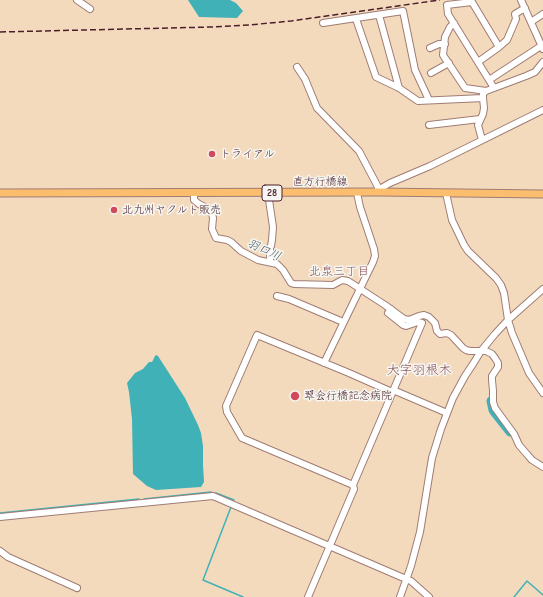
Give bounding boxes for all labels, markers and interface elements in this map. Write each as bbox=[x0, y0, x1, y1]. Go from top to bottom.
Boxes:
place label: トライアル bbox=[220, 147, 275, 161]
marker: トライアル bbox=[207, 149, 217, 159]
street label: 直方行橋線 bbox=[293, 175, 347, 189]
road number: 28 bbox=[262, 185, 282, 201]
place label: 北九州ヤクルト販売 bbox=[122, 203, 221, 217]
marker: 北九州ヤクルト販売 bbox=[109, 205, 119, 215]
water label: 羽口川 bbox=[245, 236, 283, 264]
district label: 北泉三丁目 bbox=[309, 265, 369, 279]
district label: 大字羽根木 bbox=[387, 362, 451, 378]
place label: 翠会行橋記念病院 bbox=[304, 389, 392, 403]
marker: 翠会行橋記念病院 bbox=[289, 390, 301, 402]

